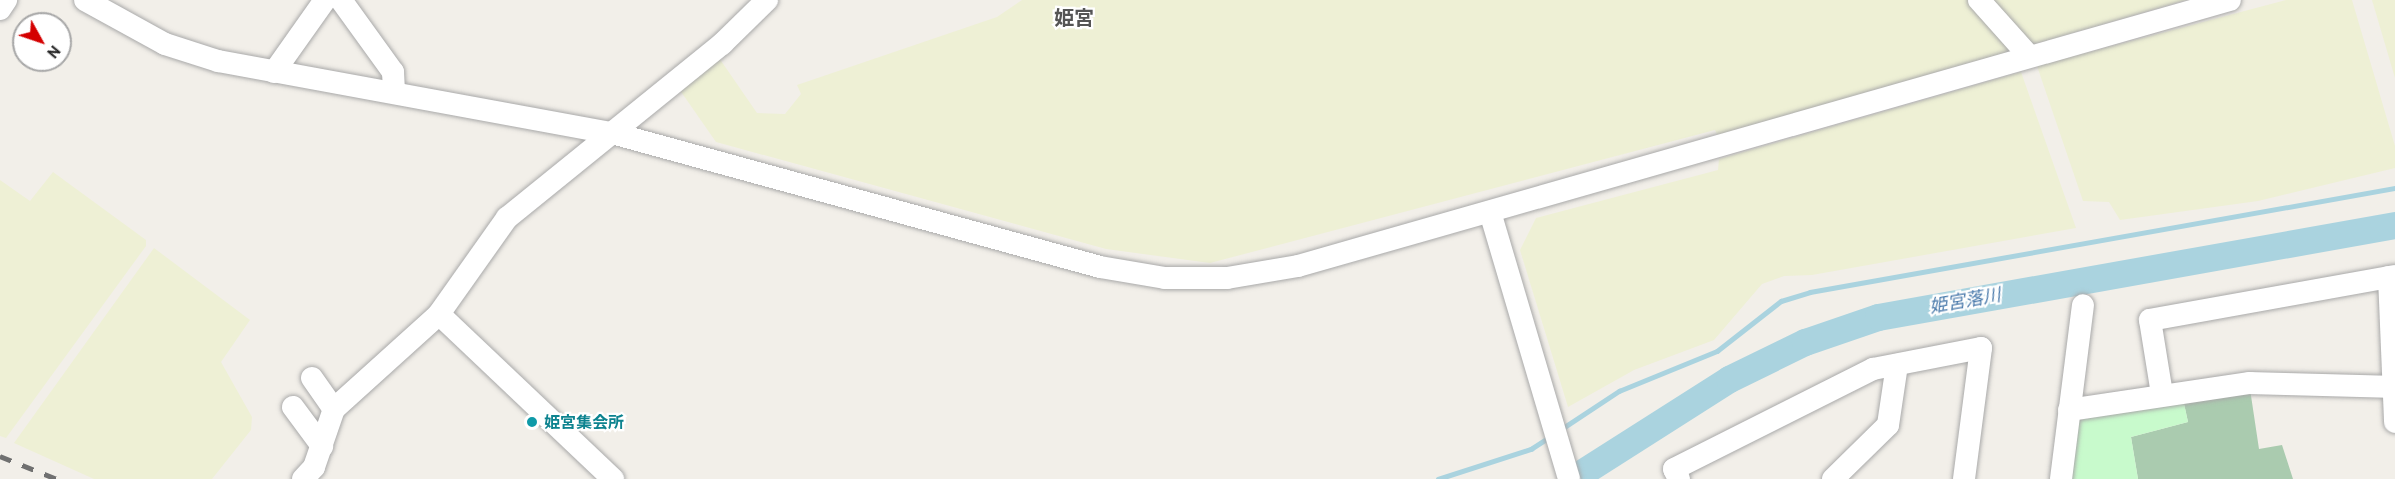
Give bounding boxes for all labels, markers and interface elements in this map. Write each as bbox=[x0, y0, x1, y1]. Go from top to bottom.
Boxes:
district label: 姫宮 bbox=[1054, 6, 1094, 30]
north arrow bbox=[12, 12, 72, 72]
text: N bbox=[43, 42, 65, 63]
water label: 姫宮落川 bbox=[1928, 284, 2002, 318]
place label: 姫宮集会所 bbox=[544, 412, 624, 432]
marker: 姫宮集会所 bbox=[525, 415, 539, 429]

